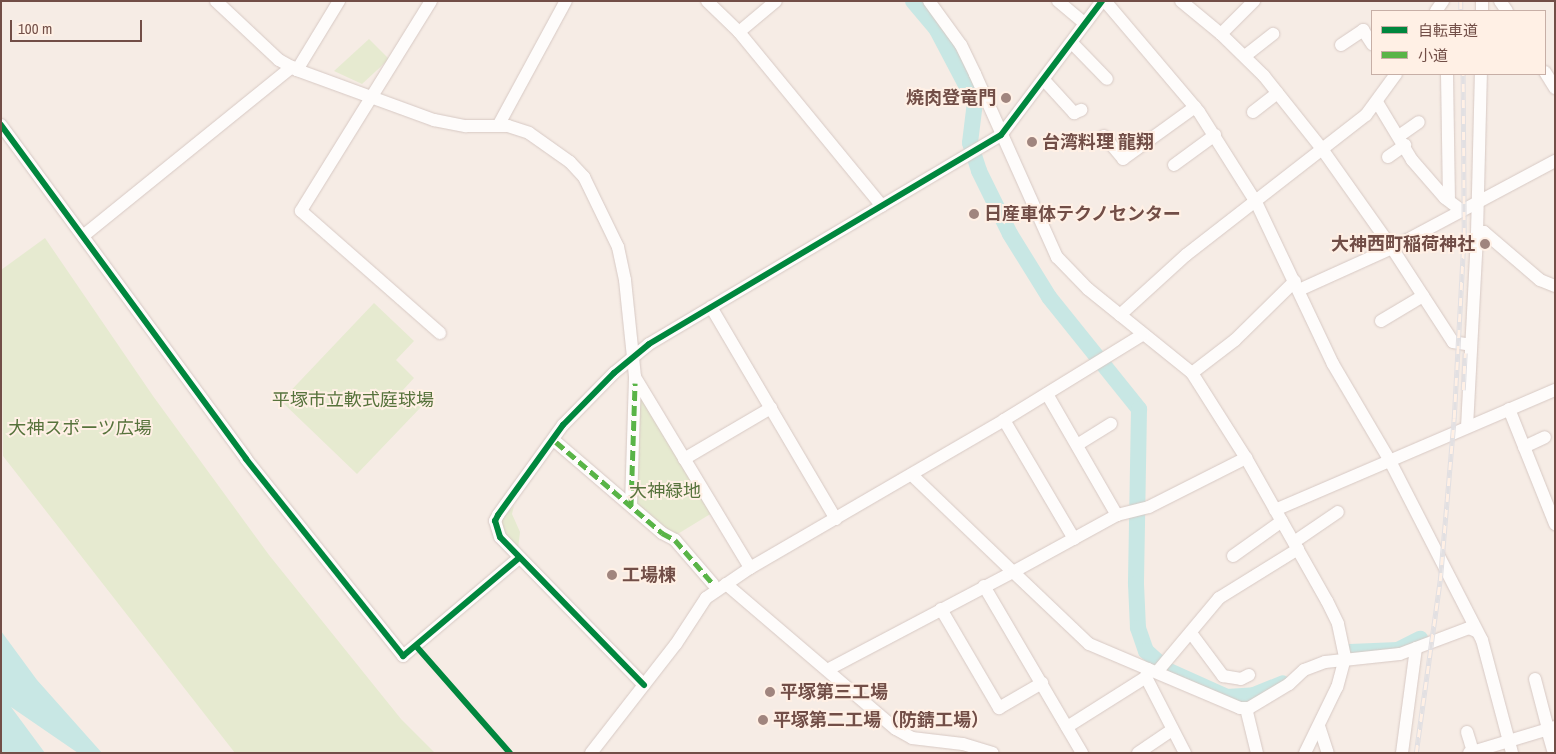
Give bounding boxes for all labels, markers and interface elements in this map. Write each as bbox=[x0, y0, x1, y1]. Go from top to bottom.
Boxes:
scale bar bbox=[12, 10, 145, 42]
legend bbox=[1371, 10, 1546, 75]
text: 100 m bbox=[18, 18, 52, 39]
text: 自転車道 bbox=[1418, 20, 1478, 41]
text: 小道 bbox=[1418, 45, 1448, 66]
place label: 焼肉登竜門 bbox=[906, 87, 996, 109]
marker: 焼肉登竜門 bbox=[1000, 92, 1012, 104]
place label: 台湾料理 龍翔 bbox=[1042, 131, 1154, 153]
marker: 台湾料理 龍翔 bbox=[1026, 136, 1038, 148]
place label: 日産車体テクノセンター bbox=[984, 203, 1182, 225]
marker: 日産車体テクノセンター bbox=[968, 208, 980, 220]
place label: 大神西町稲荷神社 bbox=[1331, 233, 1475, 255]
marker: 大神西町稲荷神社 bbox=[1479, 238, 1491, 250]
park label: 平塚市立軟式庭球場 bbox=[272, 389, 434, 411]
park label: 大神スポーツ広場 bbox=[8, 417, 152, 439]
park label: 大神緑地 bbox=[629, 480, 701, 502]
place label: 工場棟 bbox=[622, 564, 676, 586]
marker: 工場棟 bbox=[606, 569, 618, 581]
place label: 平塚第三工場 bbox=[780, 681, 888, 703]
marker: 平塚第三工場 bbox=[764, 686, 776, 698]
place label: 平塚第二工場（防錆工場） bbox=[773, 709, 989, 731]
marker: 平塚第二工場（防錆工場） bbox=[757, 714, 769, 726]

